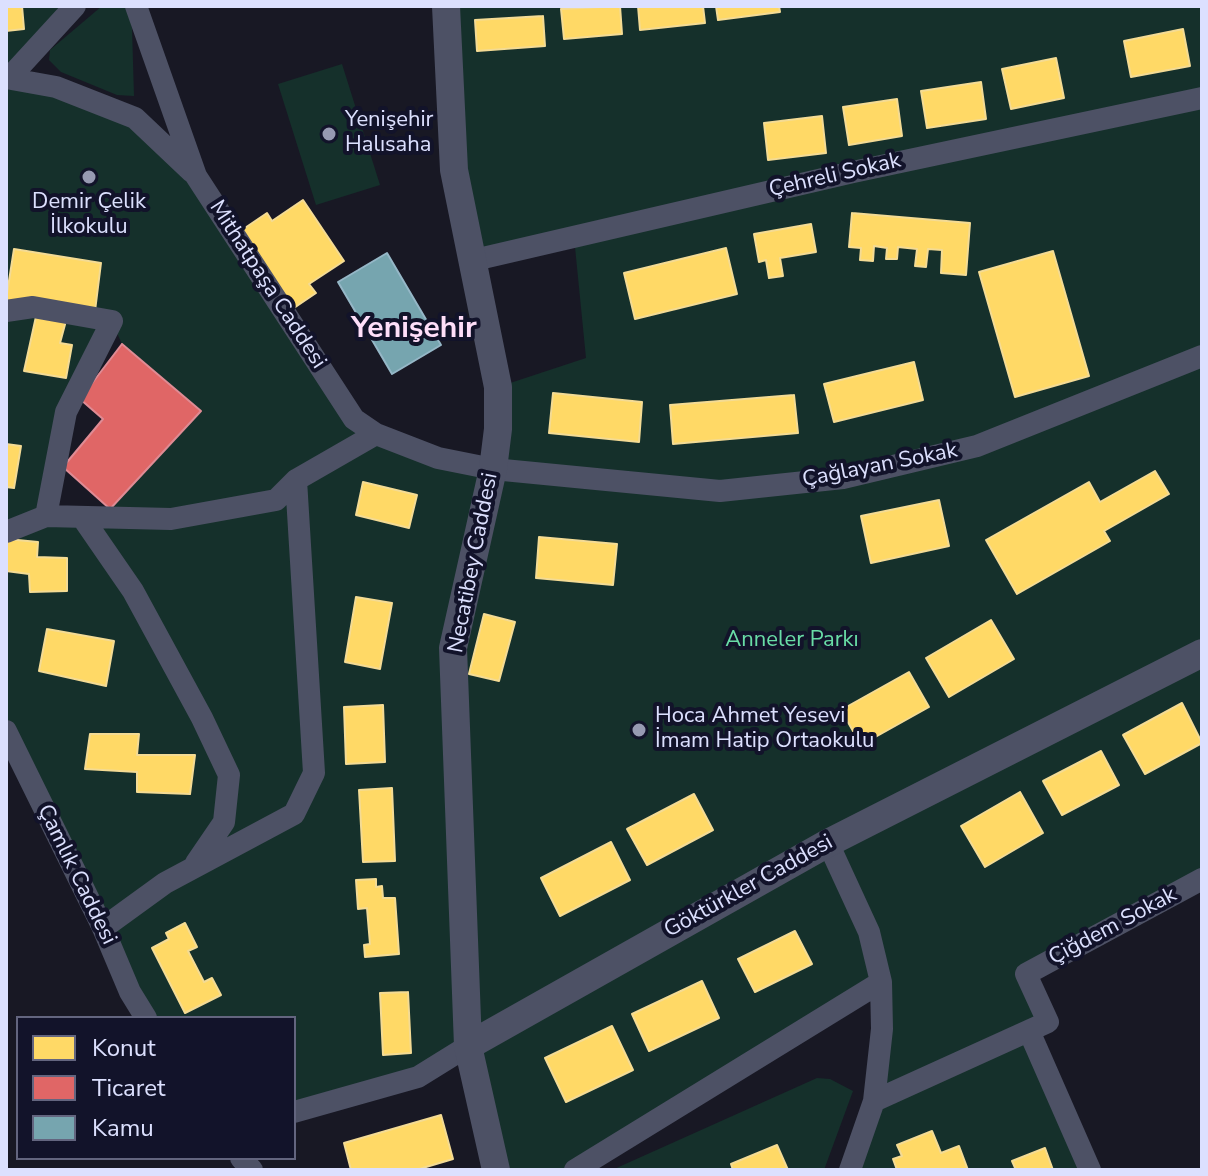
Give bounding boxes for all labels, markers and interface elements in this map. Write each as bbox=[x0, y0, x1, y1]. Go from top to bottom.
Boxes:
place label: Yenişehir Halısaha bbox=[345, 108, 433, 160]
marker: Yenişehir Halısaha bbox=[320, 125, 338, 143]
street label: Çehreli Sokak bbox=[767, 148, 903, 204]
marker: Demir Çelik İlkokulu bbox=[80, 168, 98, 186]
place label: Demir Çelik İlkokulu bbox=[32, 190, 146, 242]
street label: Mithatpaşa Caddesi bbox=[203, 196, 331, 374]
district label: Yenişehir bbox=[351, 312, 477, 348]
street label: Çağlayan Sokak bbox=[800, 438, 960, 494]
street label: Necatibey Caddesi bbox=[444, 471, 504, 655]
park label: Anneler Parkı bbox=[725, 628, 859, 654]
place label: Hoca Ahmet Yesevi İmam Hatip Ortaokulu bbox=[655, 704, 874, 756]
marker: Hoca Ahmet Yesevi İmam Hatip Ortaokulu bbox=[630, 721, 648, 739]
street label: Çamlık Caddesi bbox=[31, 801, 121, 949]
street label: Göktürkler Caddesi bbox=[660, 830, 838, 944]
street label: Çiğdem Sokak bbox=[1044, 882, 1182, 972]
legend bbox=[16, 1016, 296, 1160]
text: Konut bbox=[92, 1032, 156, 1064]
text: Ticaret bbox=[92, 1072, 165, 1104]
text: Kamu bbox=[92, 1112, 154, 1144]

